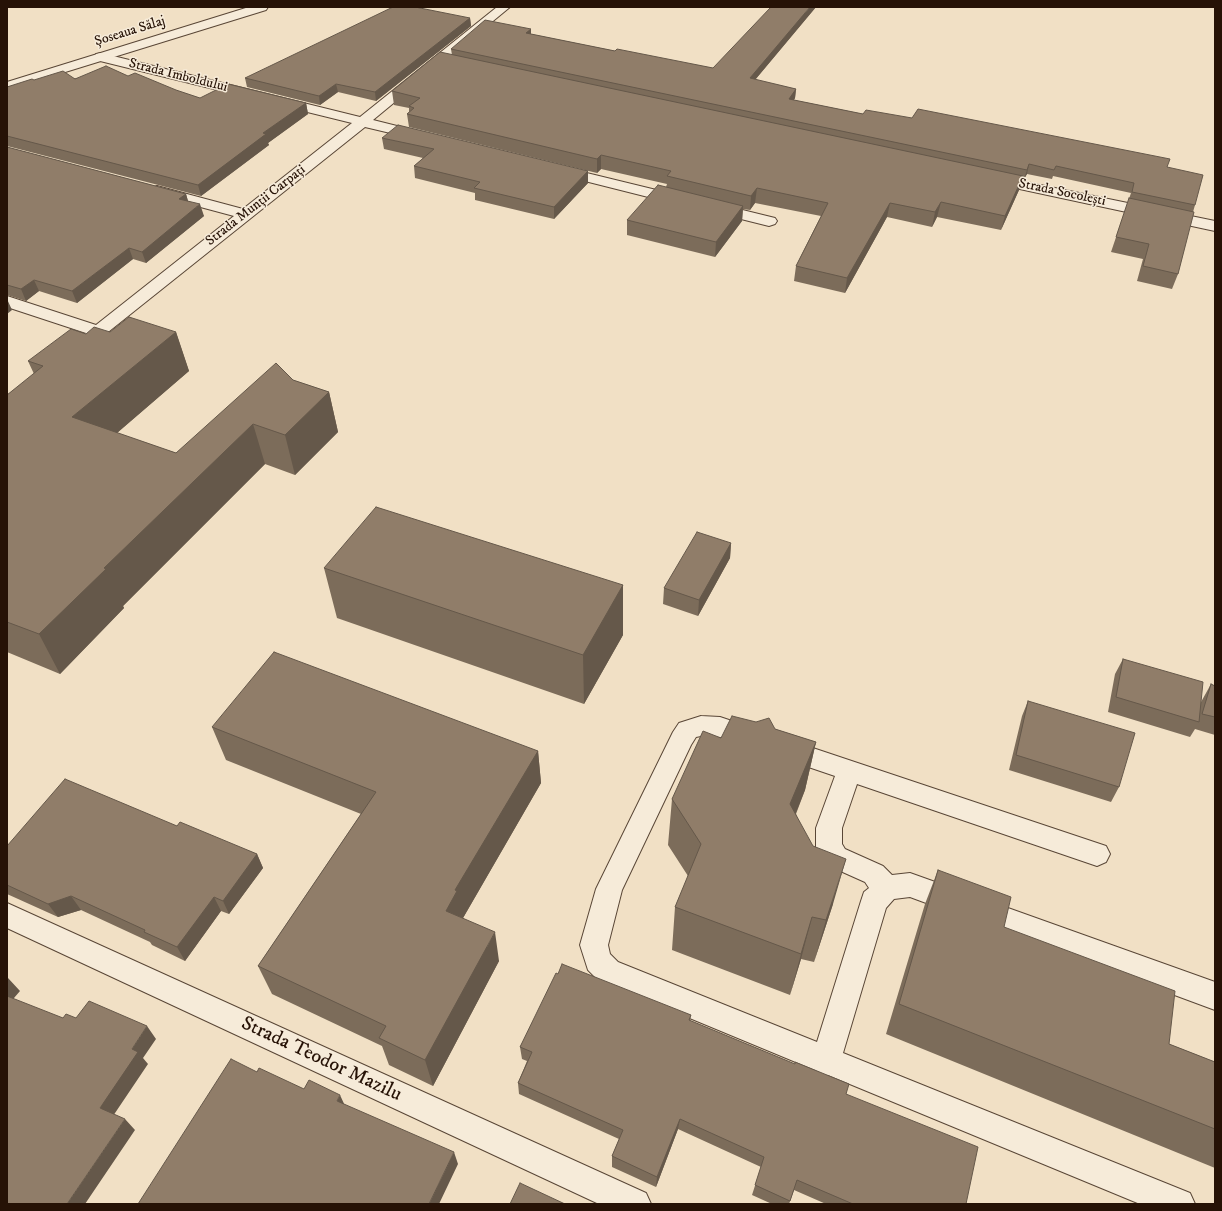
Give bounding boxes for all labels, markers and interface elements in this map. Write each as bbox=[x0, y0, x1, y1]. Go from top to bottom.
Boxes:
street label: Șoseaua Sălaj bbox=[93, 13, 167, 51]
street label: Strada Imboldului bbox=[127, 56, 229, 96]
street label: Strada Munții Carpați bbox=[203, 162, 309, 250]
street label: Strada Socolești bbox=[1017, 176, 1107, 210]
street label: Strada Teodor Mazilu bbox=[237, 1012, 405, 1108]

